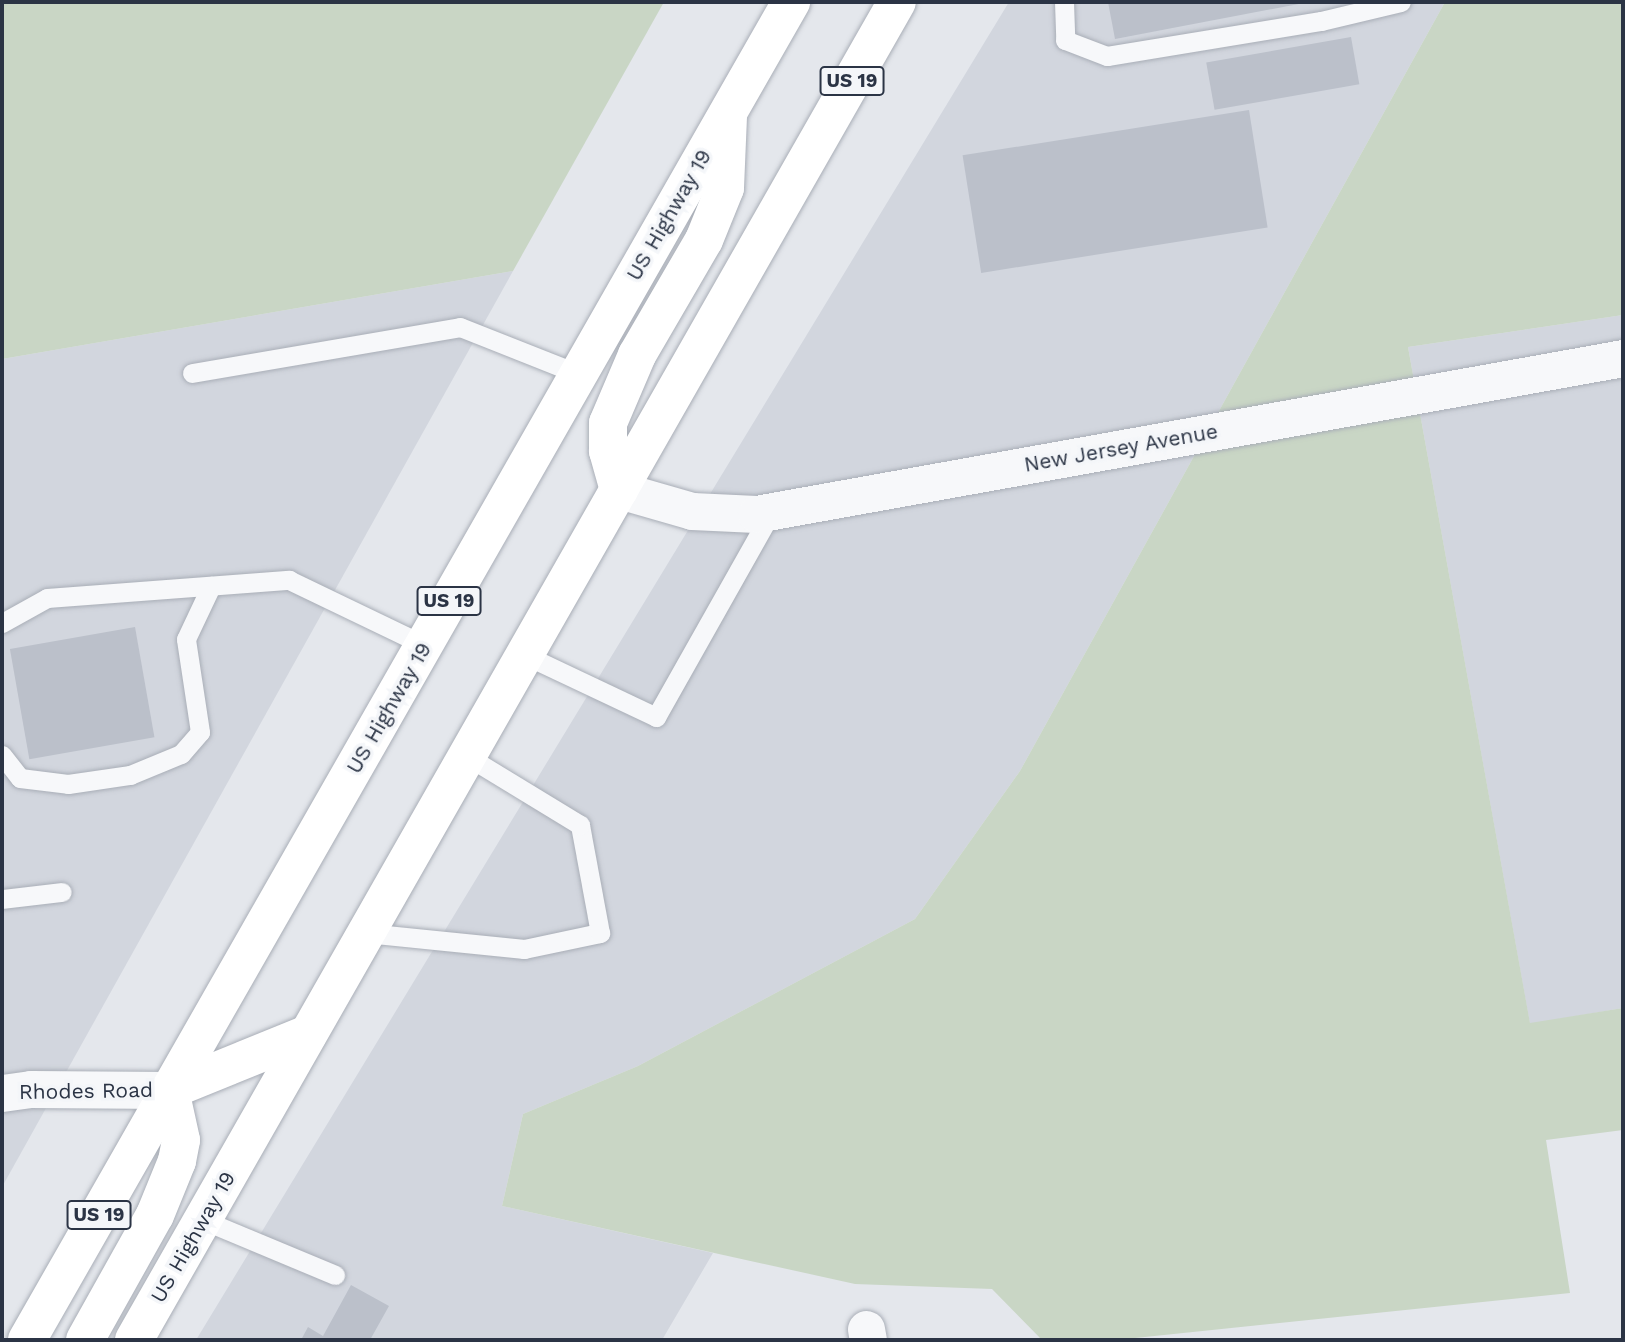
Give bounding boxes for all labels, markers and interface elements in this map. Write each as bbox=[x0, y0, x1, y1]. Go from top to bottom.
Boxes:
road number: US 19 bbox=[819, 66, 885, 96]
street label: US Highway 19 bbox=[621, 145, 717, 285]
street label: New Jersey Avenue bbox=[1021, 418, 1221, 478]
road number: US 19 bbox=[416, 586, 482, 616]
street label: US Highway 19 bbox=[341, 638, 437, 778]
street label: Rhodes Road bbox=[19, 1077, 153, 1105]
street label: US Highway 19 bbox=[145, 1167, 241, 1307]
road number: US 19 bbox=[66, 1200, 132, 1231]

